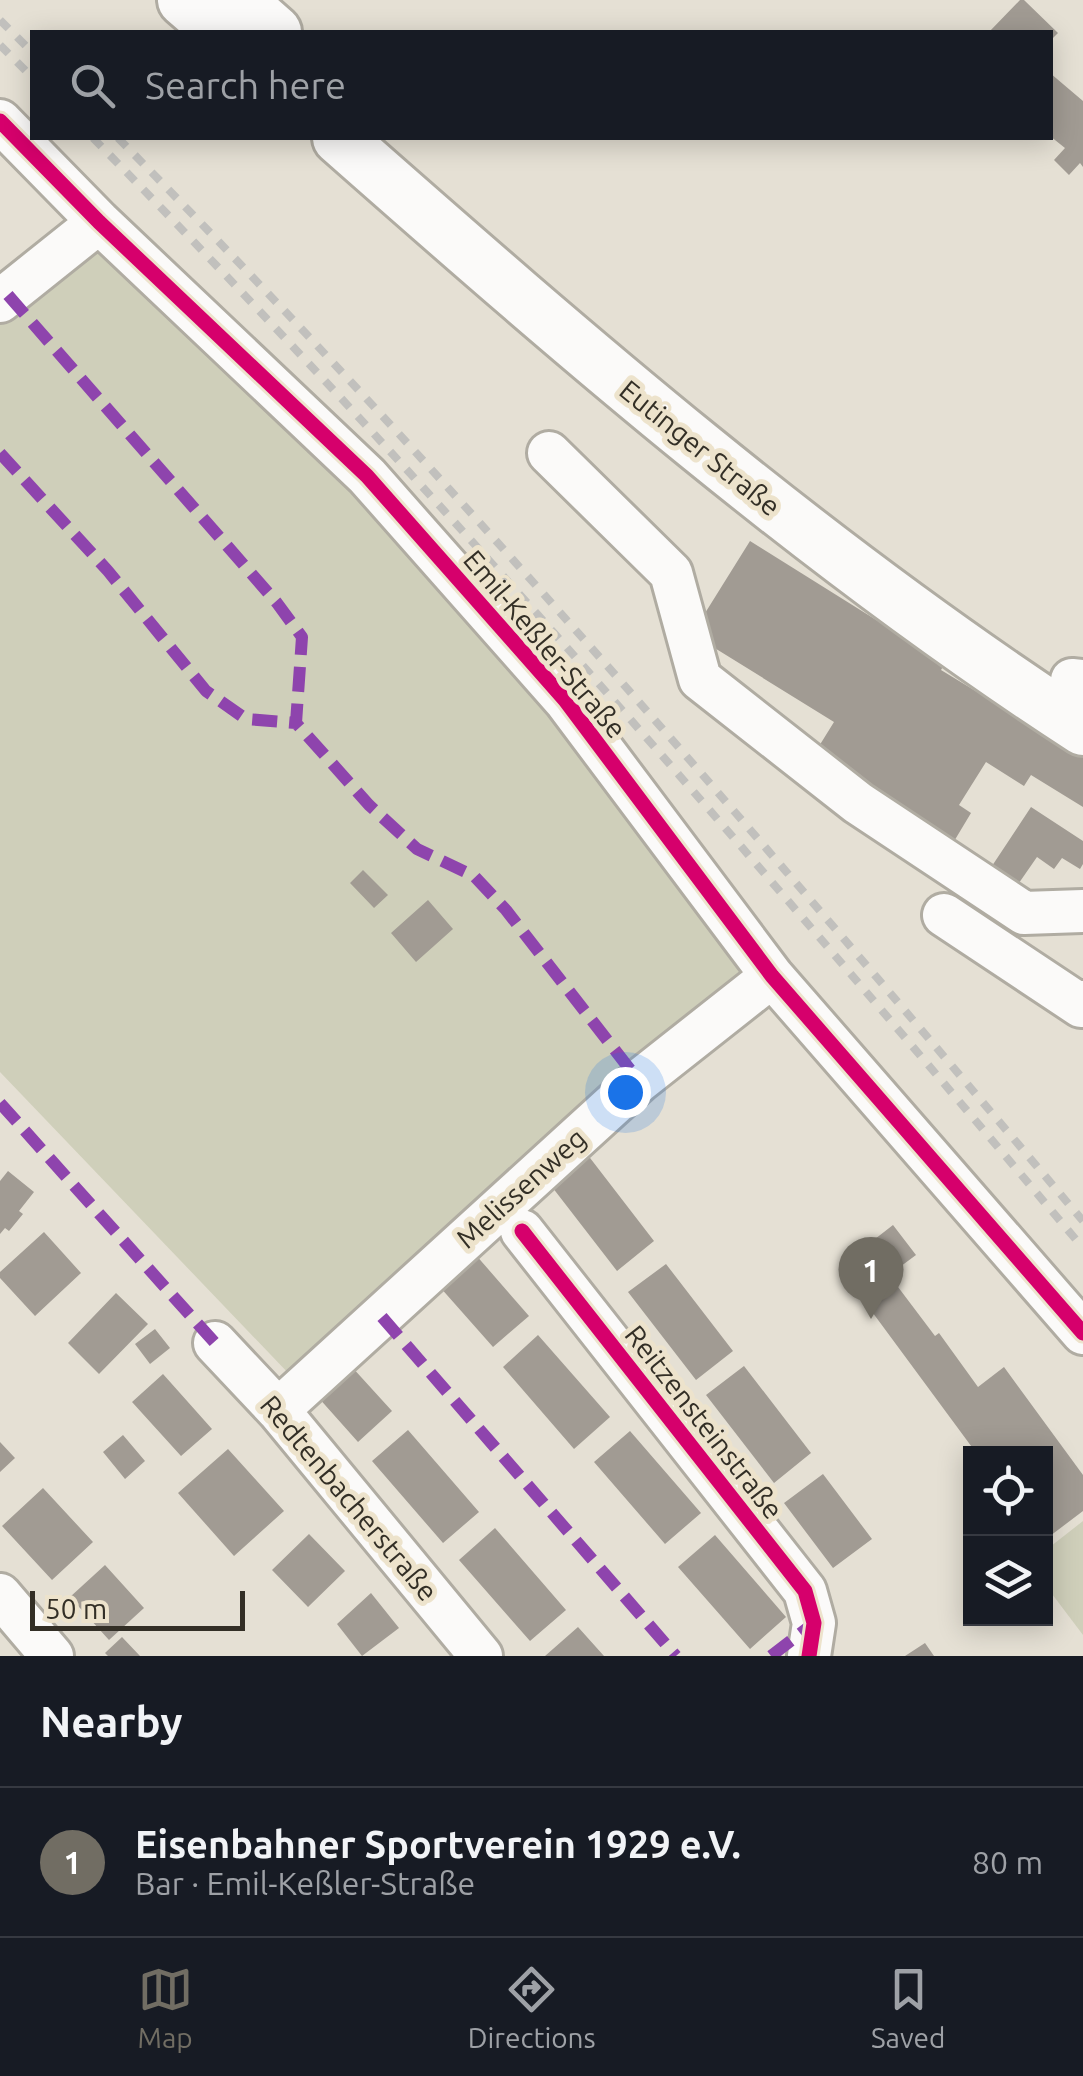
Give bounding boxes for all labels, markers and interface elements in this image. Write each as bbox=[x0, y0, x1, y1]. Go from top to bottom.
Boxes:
search box bbox=[30, 30, 1053, 140]
icon: search bbox=[65, 58, 120, 113]
text: Search here bbox=[145, 64, 346, 106]
street label: Eutinger Straße bbox=[614, 374, 787, 522]
street label: Emil-Keßler-Straße bbox=[458, 544, 633, 744]
your location bbox=[600, 1067, 651, 1118]
street label: Melissenweg bbox=[450, 1122, 592, 1254]
pin: 1 bbox=[838, 1236, 904, 1319]
street label: Reitzensteinstraße bbox=[619, 1319, 789, 1524]
street label: Redtenbacherstraße bbox=[255, 1389, 444, 1606]
map controls bbox=[963, 1446, 1053, 1626]
button: locate bbox=[963, 1446, 1053, 1536]
button: layers bbox=[963, 1536, 1053, 1626]
scale bar bbox=[30, 1586, 245, 1630]
text: 50 m bbox=[45, 1593, 107, 1624]
text: Nearby bbox=[40, 1698, 183, 1745]
text: Eisenbahner Sportverein 1929 e.V. bbox=[135, 1823, 741, 1865]
text: 1 bbox=[63, 1844, 82, 1880]
text: 80 m bbox=[972, 1844, 1043, 1880]
text: Bar · Emil-Keßler-Straße bbox=[135, 1865, 475, 1901]
tab: Map bbox=[138, 1962, 193, 2053]
tab: Directions bbox=[468, 1962, 596, 2053]
tab: Saved bbox=[871, 1962, 945, 2053]

